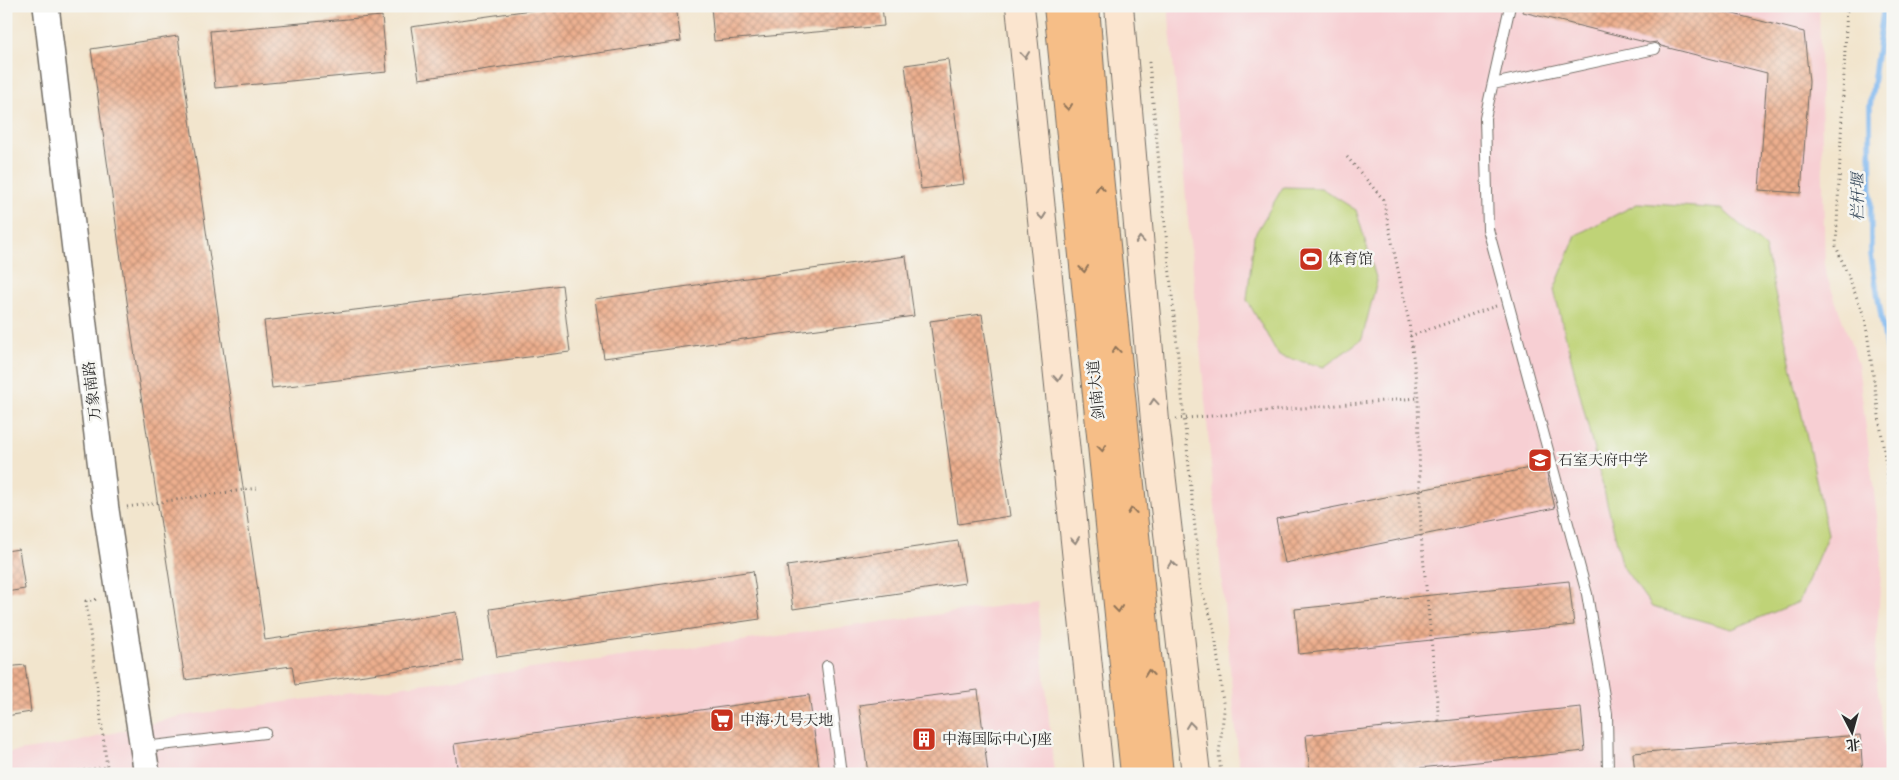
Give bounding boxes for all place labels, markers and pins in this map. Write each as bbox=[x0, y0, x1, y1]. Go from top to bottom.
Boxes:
sports icon: 体育馆 bbox=[1298, 246, 1324, 272]
place label: 体育馆 bbox=[1328, 250, 1373, 271]
school or university icon: 石室天府中学 bbox=[1527, 447, 1553, 473]
place label: 石室天府中学 bbox=[1558, 451, 1648, 472]
supermarket icon: 中海·九号天地 bbox=[709, 707, 735, 733]
place label: 中海·九号天地 bbox=[740, 711, 834, 732]
building icon: 中海国际中心J座 bbox=[911, 726, 937, 752]
place label: 中海国际中心J座 bbox=[942, 730, 1052, 751]

